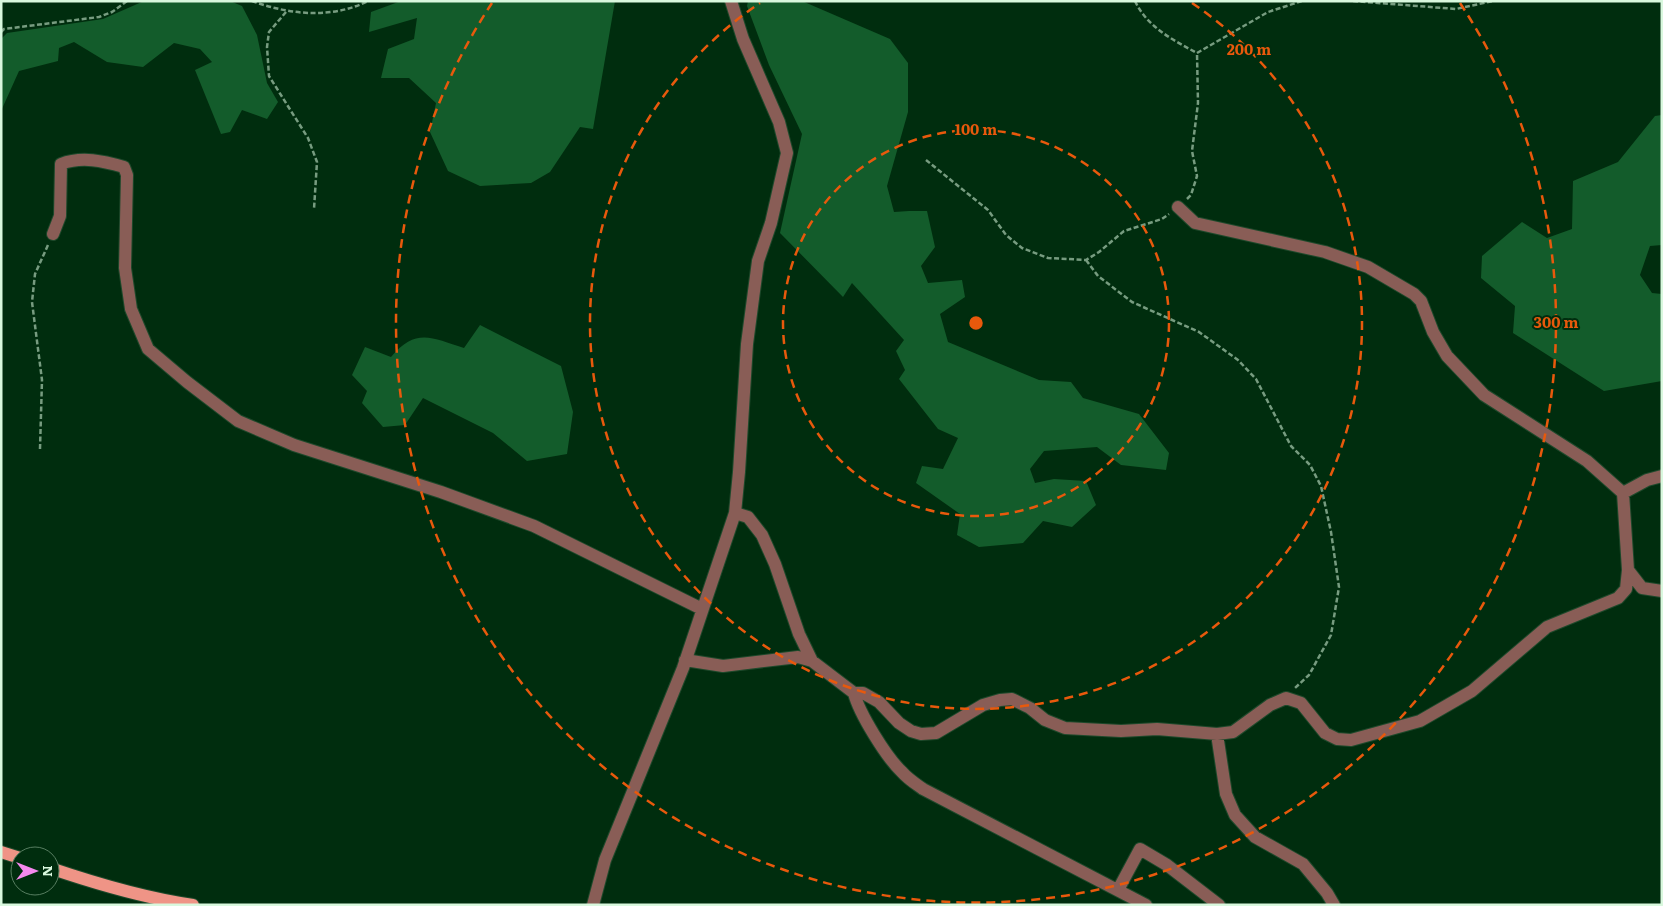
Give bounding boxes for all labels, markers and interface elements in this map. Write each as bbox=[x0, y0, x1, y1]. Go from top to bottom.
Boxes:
text: 200 m bbox=[1227, 37, 1271, 60]
text: 100 m bbox=[955, 117, 997, 140]
text: 300 m bbox=[1534, 310, 1578, 333]
centre of rings bbox=[967, 314, 985, 332]
north arrow bbox=[10, 846, 60, 896]
text: N bbox=[39, 865, 59, 877]

